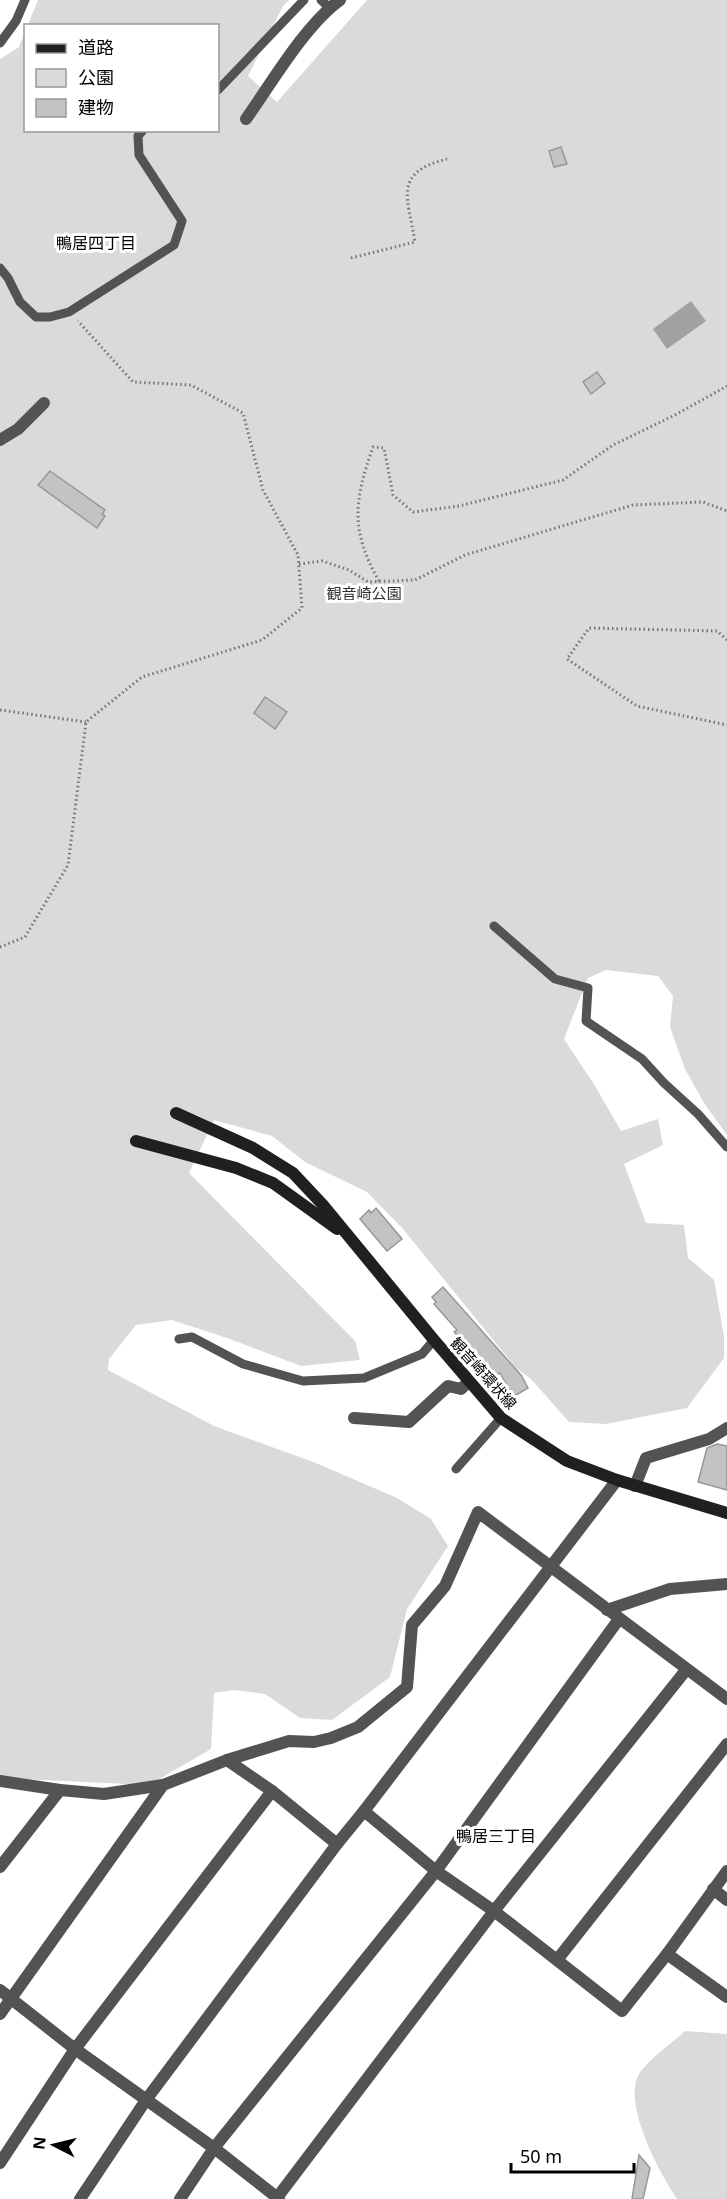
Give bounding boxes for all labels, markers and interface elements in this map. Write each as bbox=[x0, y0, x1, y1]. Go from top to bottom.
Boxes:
legend bbox=[24, 24, 219, 132]
text: 道路 bbox=[78, 35, 114, 59]
text: 公園 bbox=[78, 65, 114, 89]
text: 建物 bbox=[78, 95, 114, 119]
district label: 鴨居四丁目 bbox=[56, 232, 136, 254]
park label: 観音崎公園 bbox=[326, 583, 402, 603]
street label: 観音崎環状線 bbox=[446, 1333, 522, 1413]
district label: 鴨居三丁目 bbox=[456, 1825, 536, 1847]
north arrow bbox=[24, 2115, 84, 2175]
text: N bbox=[27, 2135, 51, 2151]
scale bar bbox=[511, 2136, 634, 2174]
text: 50 m bbox=[520, 2144, 562, 2168]

